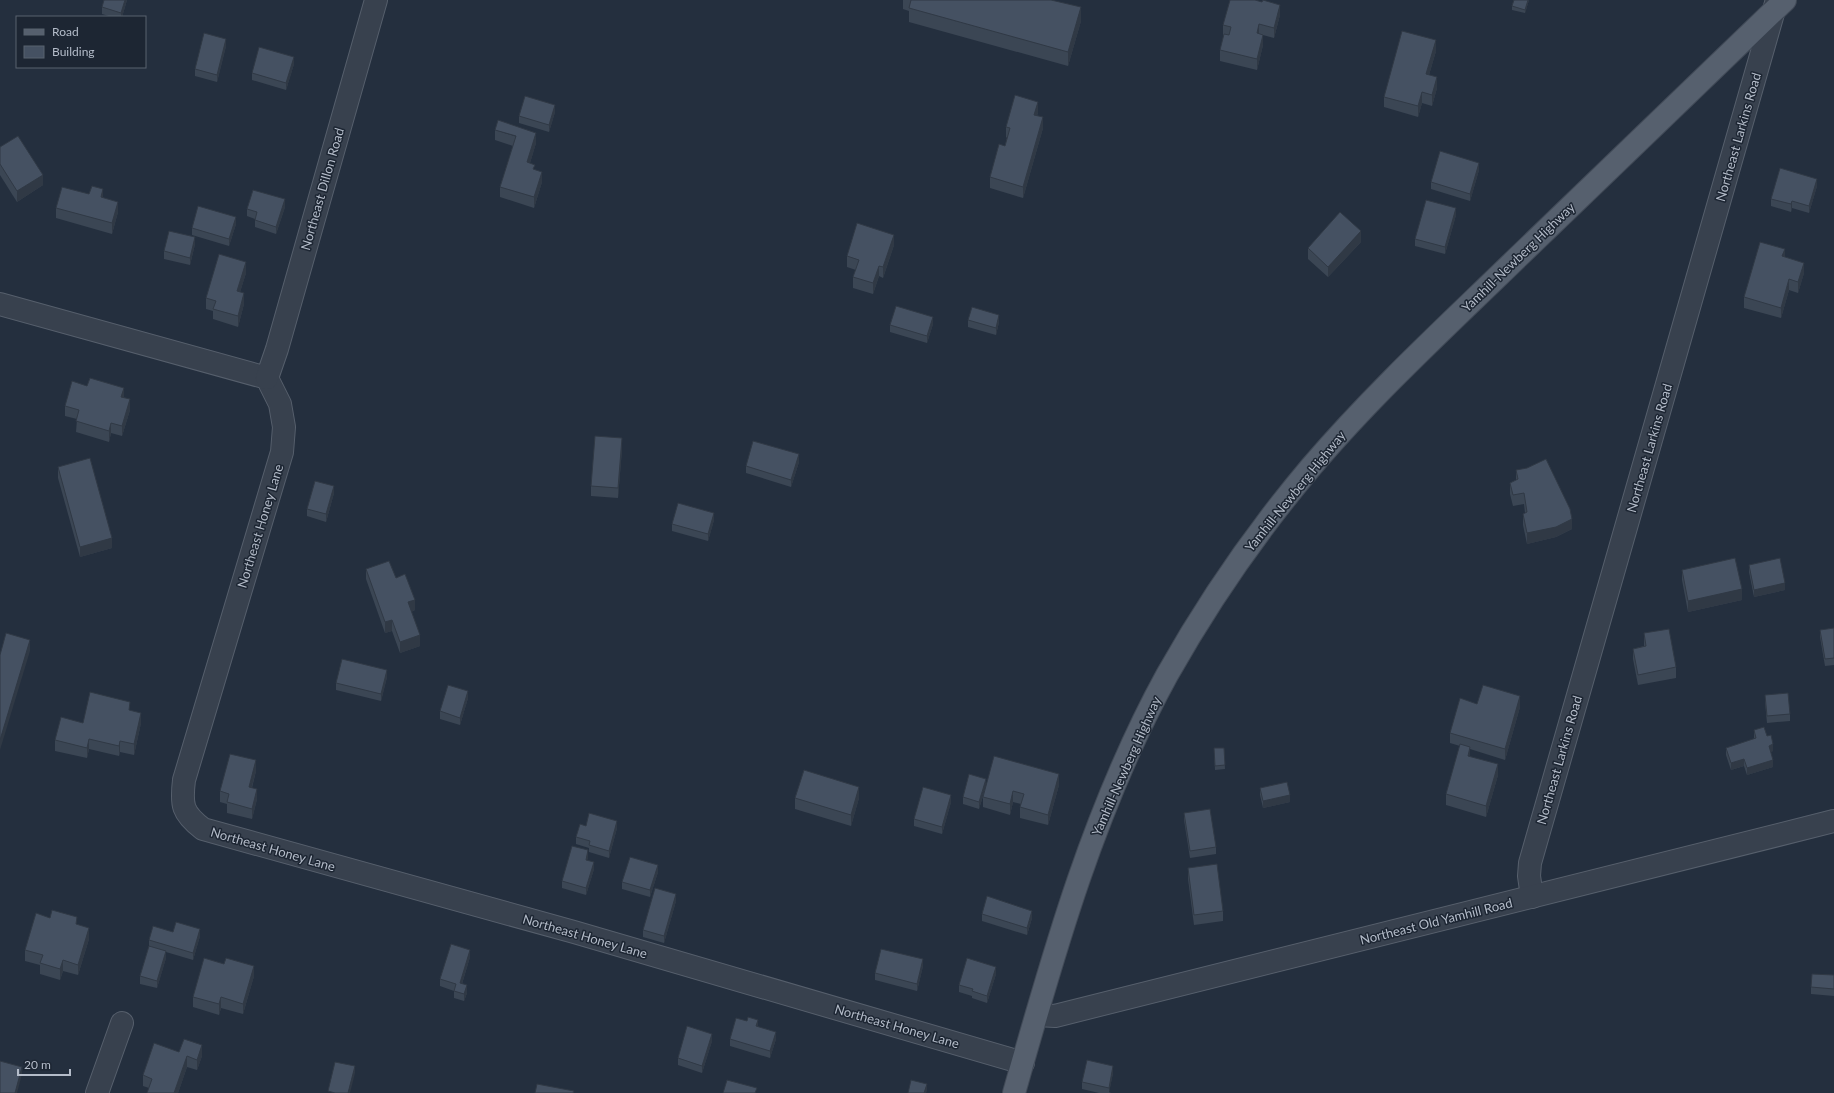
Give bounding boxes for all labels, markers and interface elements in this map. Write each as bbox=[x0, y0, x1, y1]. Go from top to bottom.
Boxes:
legend bbox=[16, 16, 146, 68]
text: Road bbox=[52, 24, 79, 39]
text: Building bbox=[52, 44, 95, 59]
street label: Northeast Larkins Road bbox=[1712, 71, 1764, 203]
street label: Northeast Dillon Road bbox=[297, 126, 347, 252]
street label: Yamhill-Newberg Highway bbox=[1458, 199, 1578, 315]
street label: Northeast Larkins Road bbox=[1623, 382, 1675, 514]
street label: Yamhill-Newberg Highway bbox=[1241, 427, 1349, 555]
street label: Northeast Honey Lane bbox=[234, 462, 287, 590]
street label: Yamhill-Newberg Highway bbox=[1088, 694, 1164, 838]
street label: Northeast Larkins Road bbox=[1533, 694, 1585, 826]
street label: Northeast Honey Lane bbox=[209, 824, 337, 874]
street label: Northeast Old Yamhill Road bbox=[1358, 894, 1514, 948]
street label: Northeast Honey Lane bbox=[521, 911, 649, 961]
street label: Northeast Honey Lane bbox=[833, 1001, 961, 1051]
scale bar bbox=[18, 1051, 70, 1077]
text: 20 m bbox=[24, 1057, 51, 1072]

